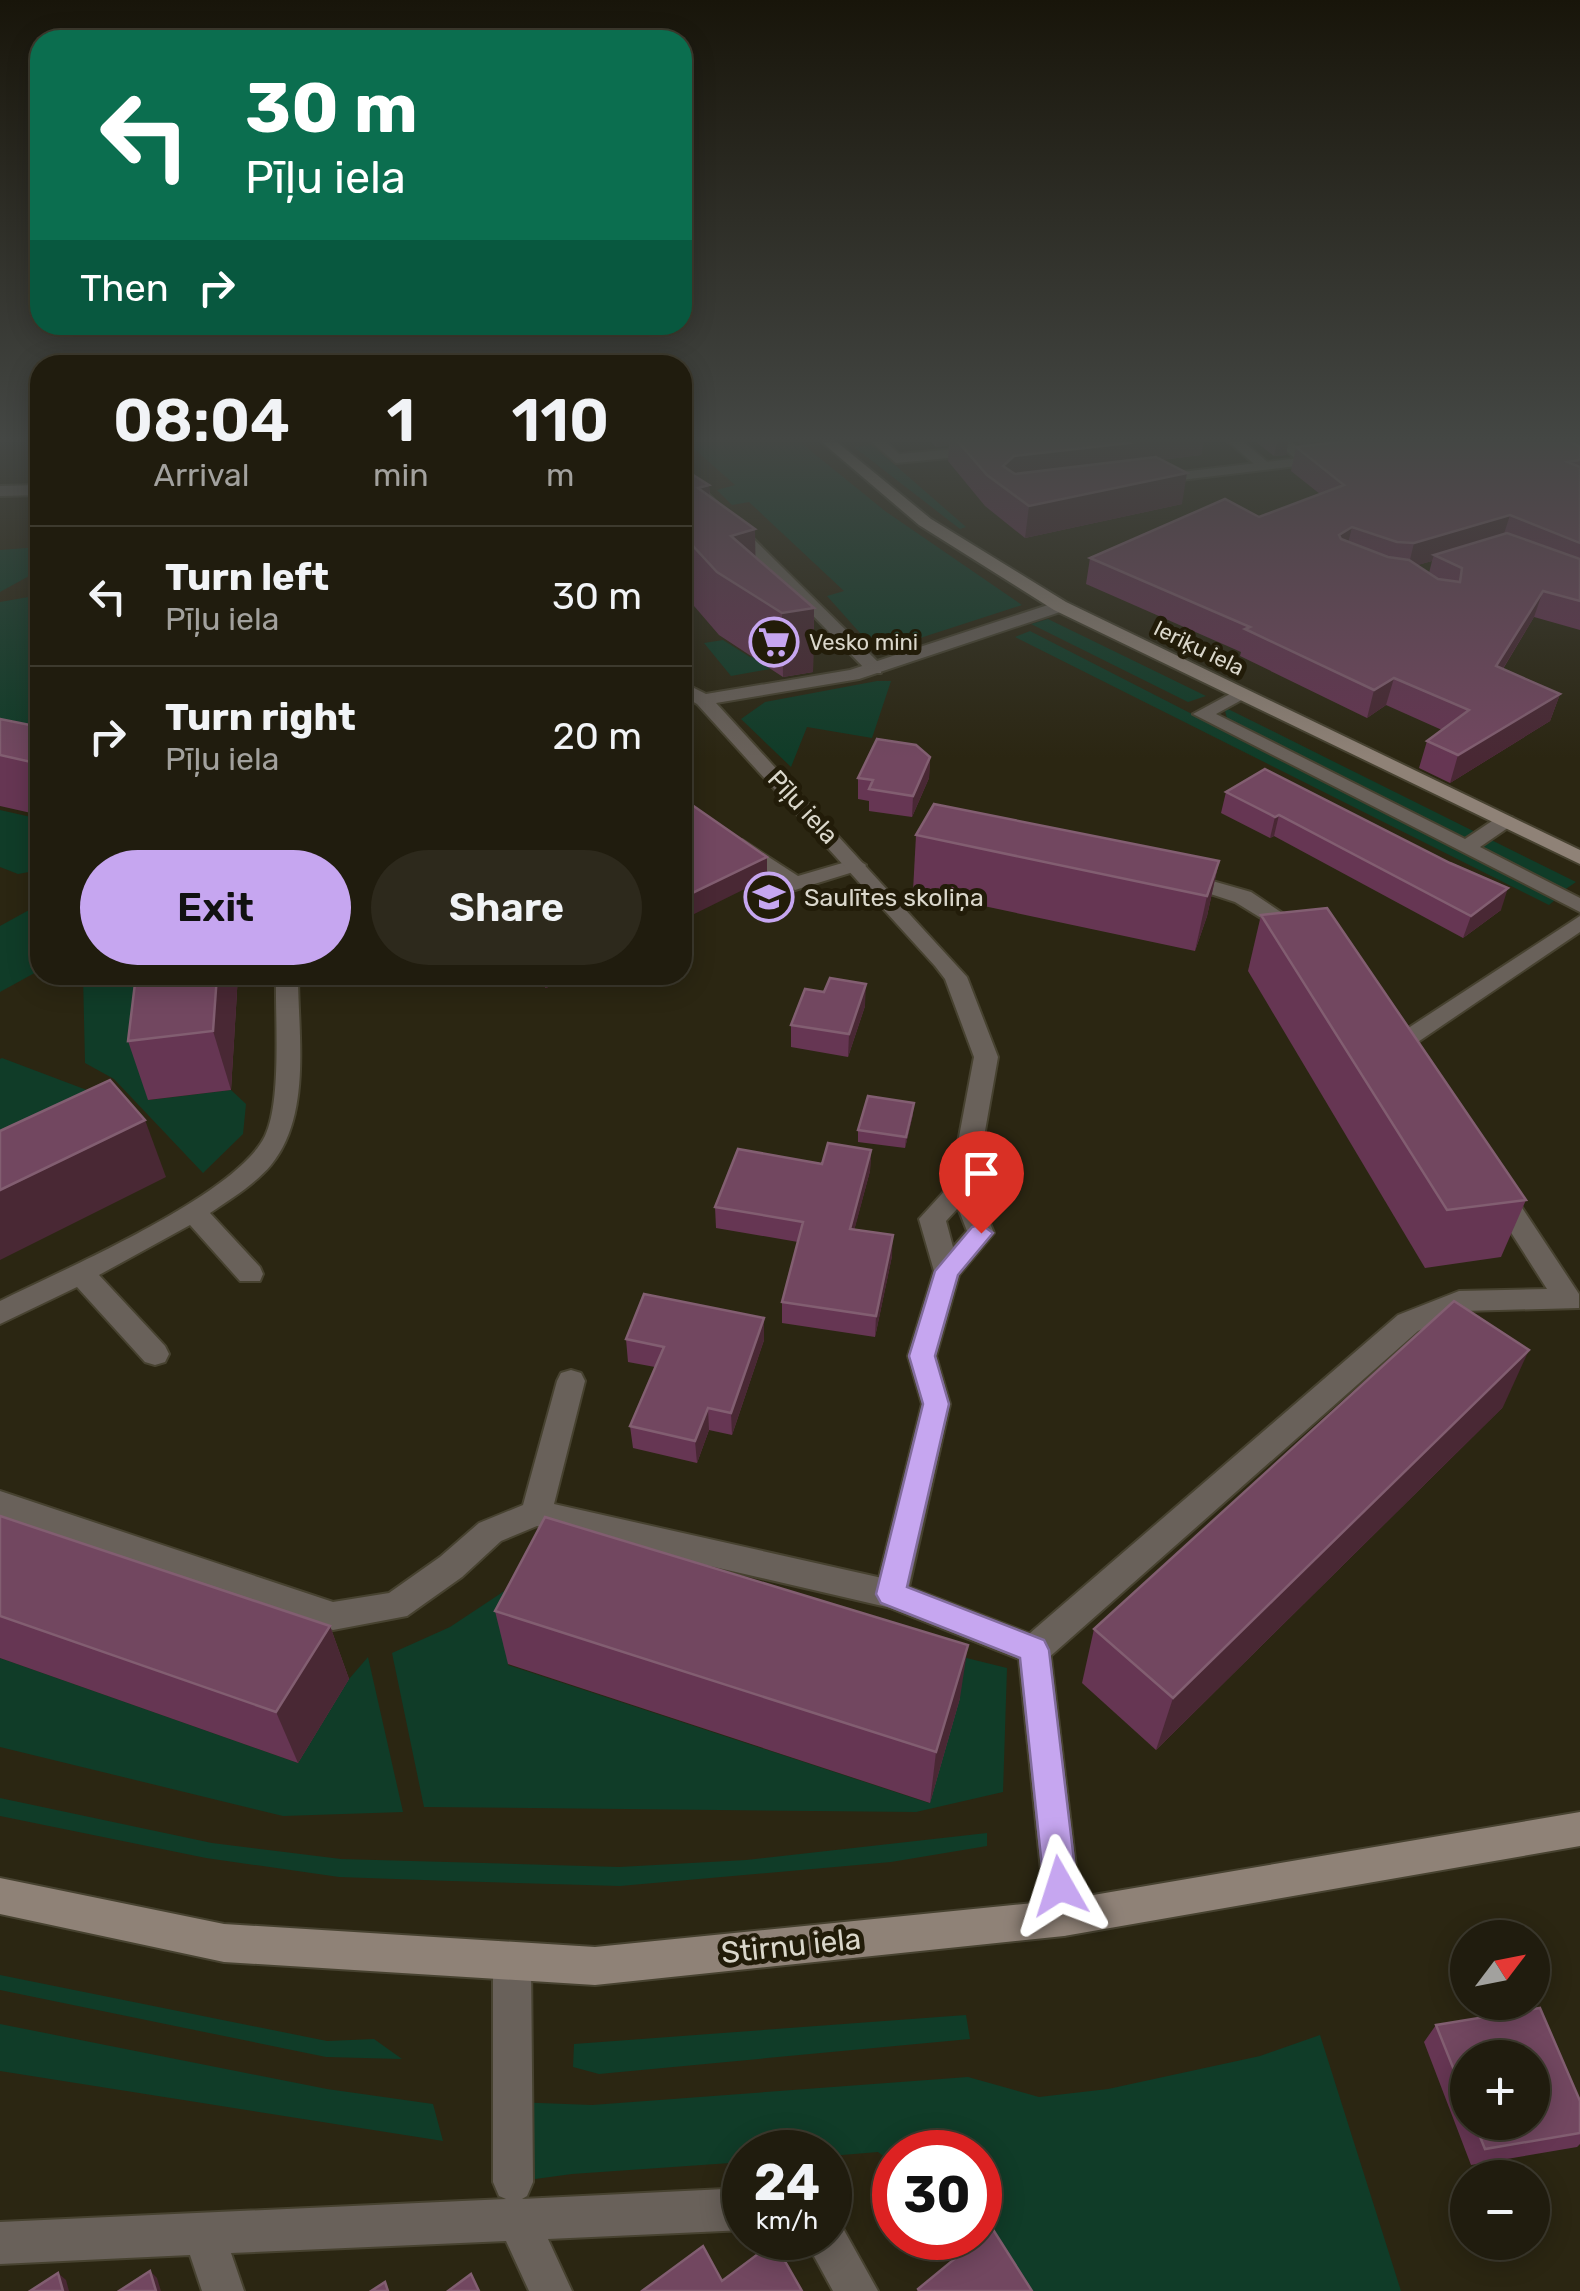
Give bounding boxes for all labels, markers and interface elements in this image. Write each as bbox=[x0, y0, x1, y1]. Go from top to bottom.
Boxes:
text: 30 m bbox=[245, 67, 418, 150]
icon: left bbox=[80, 70, 210, 200]
text: Pīļu iela bbox=[245, 151, 406, 204]
icon: right bbox=[189, 260, 244, 315]
text: Then bbox=[80, 265, 169, 311]
text: 08:04 bbox=[113, 385, 290, 456]
text: 1 bbox=[386, 385, 415, 456]
text: 110 bbox=[511, 385, 609, 456]
text: Arrival bbox=[153, 456, 250, 494]
text: min bbox=[373, 456, 429, 494]
text: m bbox=[546, 456, 574, 494]
text: Turn left bbox=[165, 554, 329, 600]
icon: left bbox=[80, 569, 135, 624]
text: 30 m bbox=[552, 573, 642, 619]
text: Pīļu iela bbox=[165, 600, 279, 638]
street label: Ieriķu iela bbox=[1149, 615, 1249, 681]
supermarket icon: Vesko mini bbox=[748, 616, 800, 668]
place label: Vesko mini bbox=[809, 629, 918, 656]
text: Turn right bbox=[165, 694, 356, 740]
icon: right bbox=[80, 709, 135, 764]
text: 20 m bbox=[552, 713, 642, 759]
text: Pīļu iela bbox=[165, 740, 279, 778]
street label: Pīļu iela bbox=[762, 764, 844, 850]
button: Exit bbox=[80, 850, 351, 965]
button: Share bbox=[371, 850, 642, 965]
school or university icon: Saulītes skoliņa bbox=[743, 871, 795, 923]
place label: Saulītes skoliņa bbox=[804, 883, 984, 912]
pin bbox=[939, 1131, 1024, 1234]
icon: arrive bbox=[954, 1146, 1009, 1201]
position arrow bbox=[1008, 1834, 1112, 1938]
north arrow bbox=[1450, 1920, 1550, 2020]
map controls bbox=[1450, 1920, 1550, 2260]
street label: Stirnu iela bbox=[719, 1921, 863, 1971]
button: + bbox=[1450, 2040, 1550, 2140]
speed limit sign: 30 bbox=[872, 2130, 1002, 2260]
text: 24 bbox=[754, 2153, 820, 2213]
button: − bbox=[1450, 2160, 1550, 2260]
text: km/h bbox=[756, 2206, 818, 2235]

